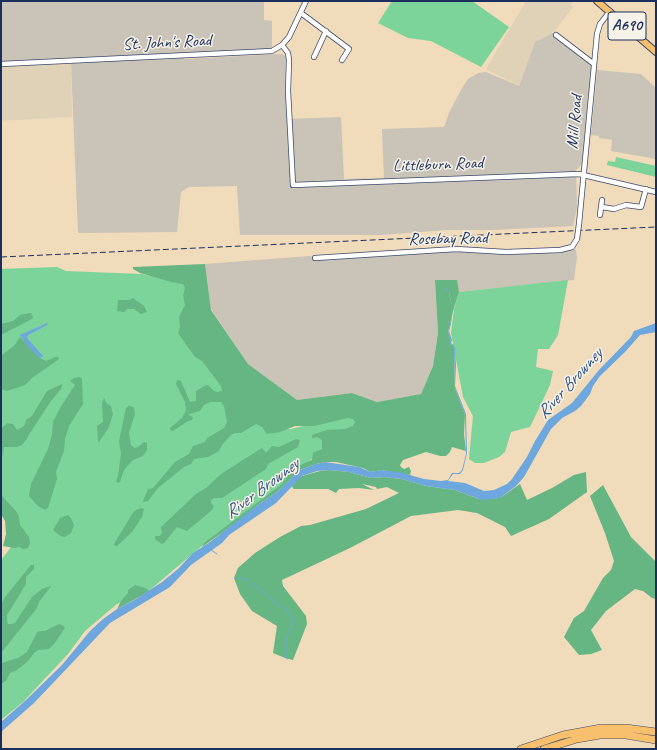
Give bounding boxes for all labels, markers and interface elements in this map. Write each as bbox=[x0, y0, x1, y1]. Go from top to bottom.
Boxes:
road number: A690 bbox=[608, 12, 646, 40]
street label: St. John's Road bbox=[122, 30, 212, 56]
street label: Mill Road bbox=[562, 94, 588, 150]
street label: Littleburn Road bbox=[393, 153, 483, 177]
street label: Rosebay Road bbox=[408, 228, 488, 250]
water label: River Browney bbox=[533, 344, 607, 424]
water label: River Browney bbox=[221, 454, 303, 524]

